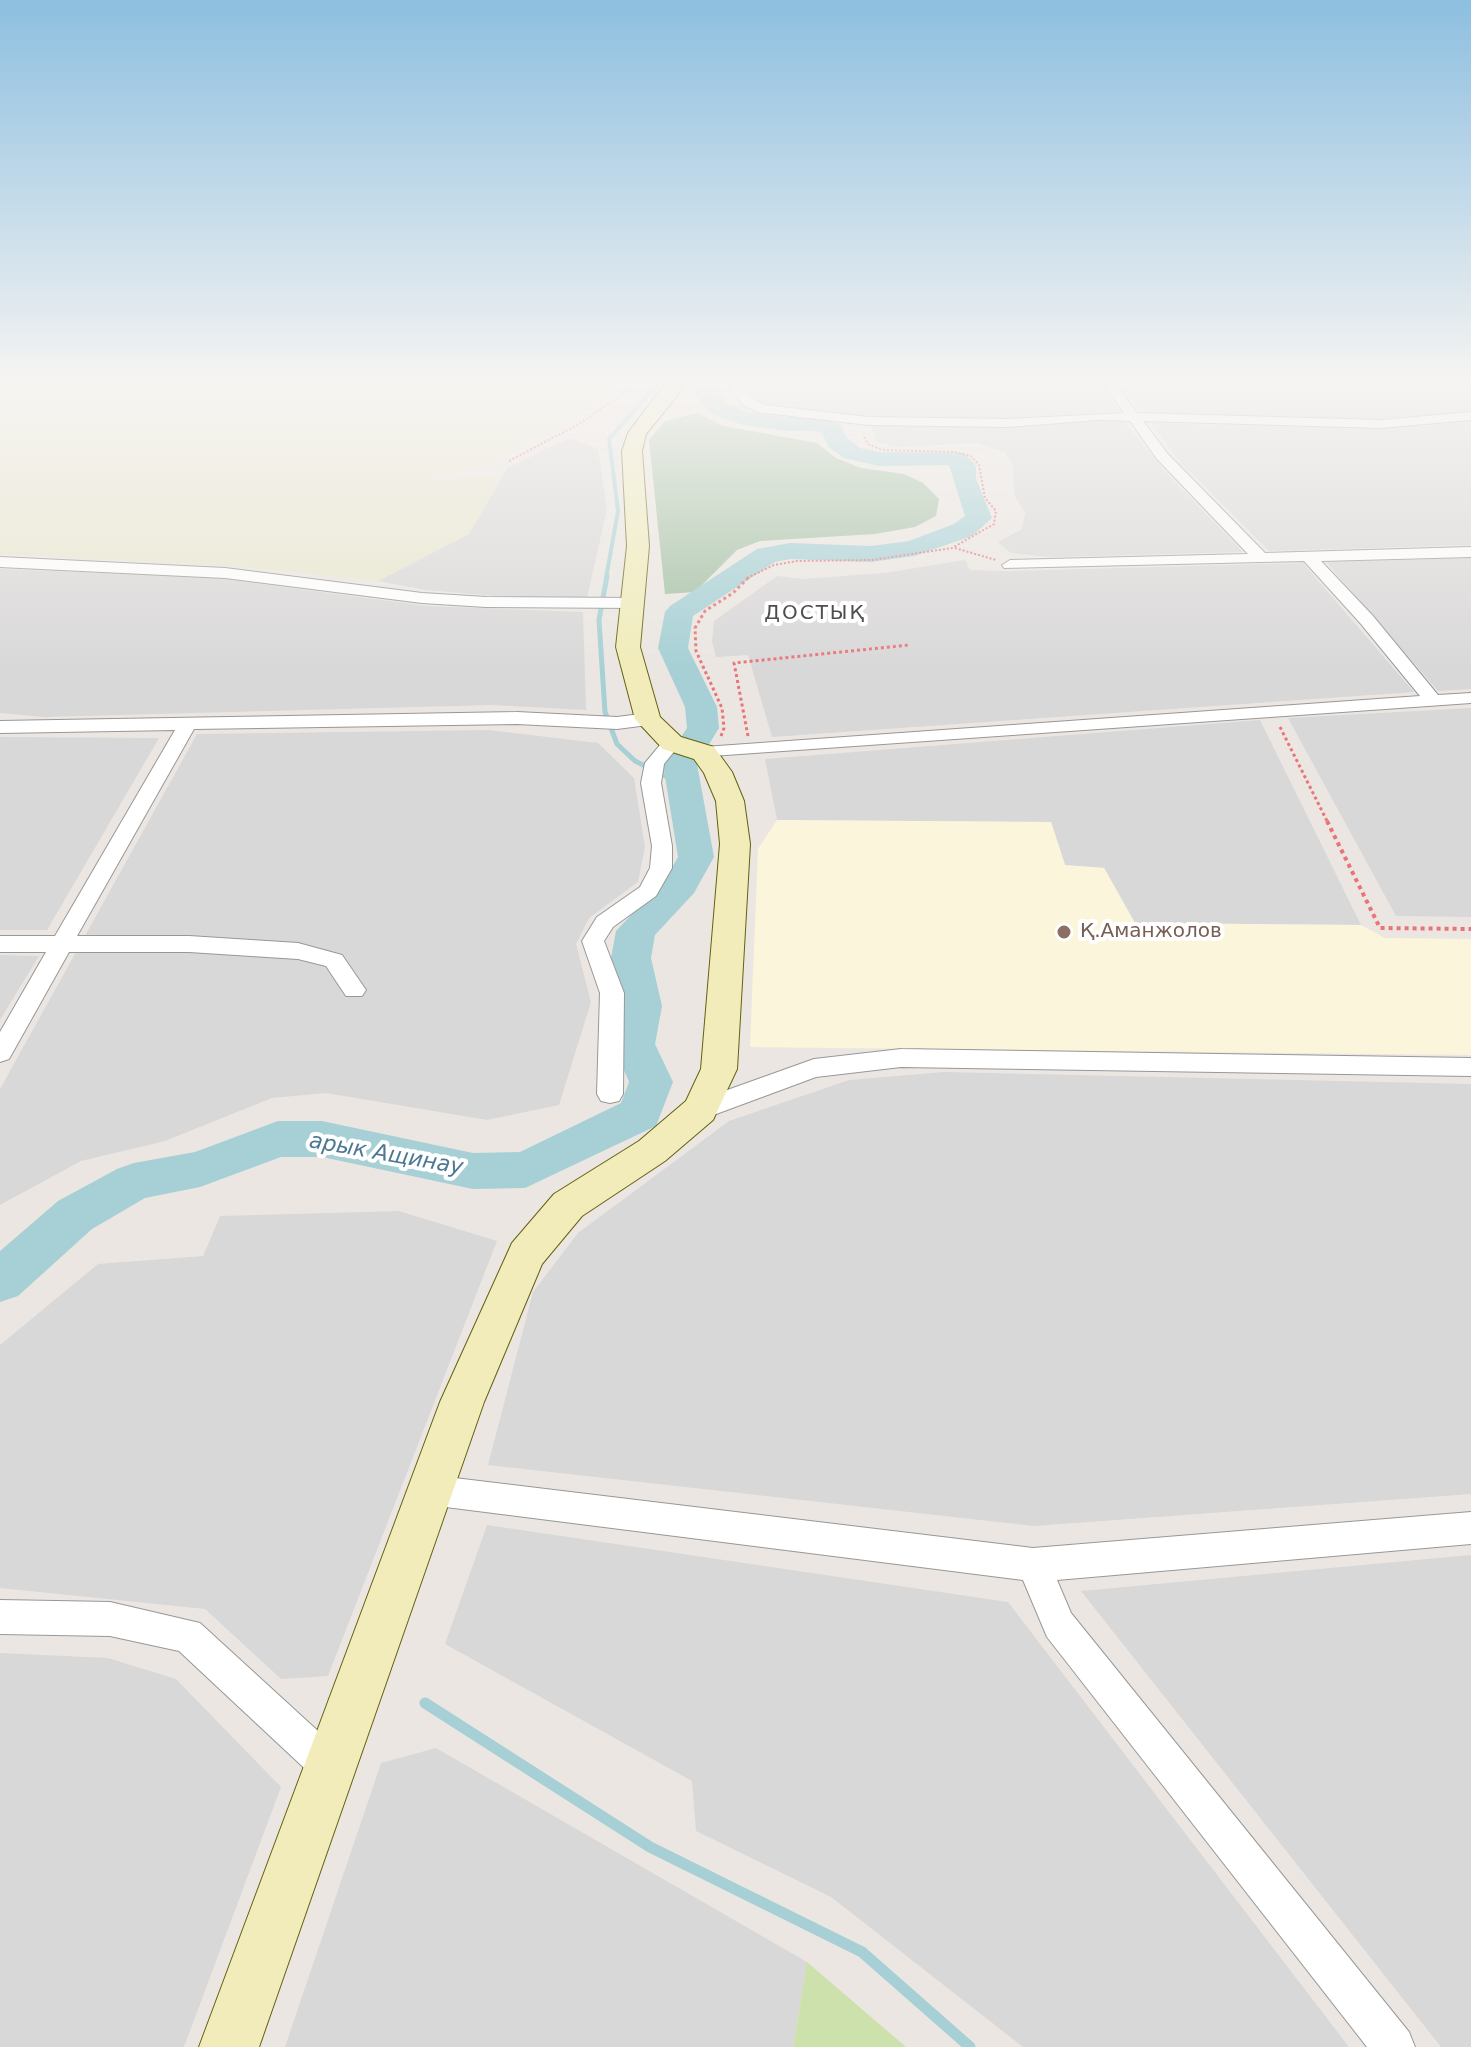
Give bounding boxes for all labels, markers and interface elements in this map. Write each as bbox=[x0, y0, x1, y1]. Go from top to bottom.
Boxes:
district label: ДОСТЫҚ bbox=[764, 602, 866, 626]
place label: Қ.Аманжолов bbox=[1080, 920, 1222, 944]
marker: Қ.Аманжолов bbox=[1055, 923, 1073, 941]
water label: арык Ащинау bbox=[307, 1128, 465, 1182]

